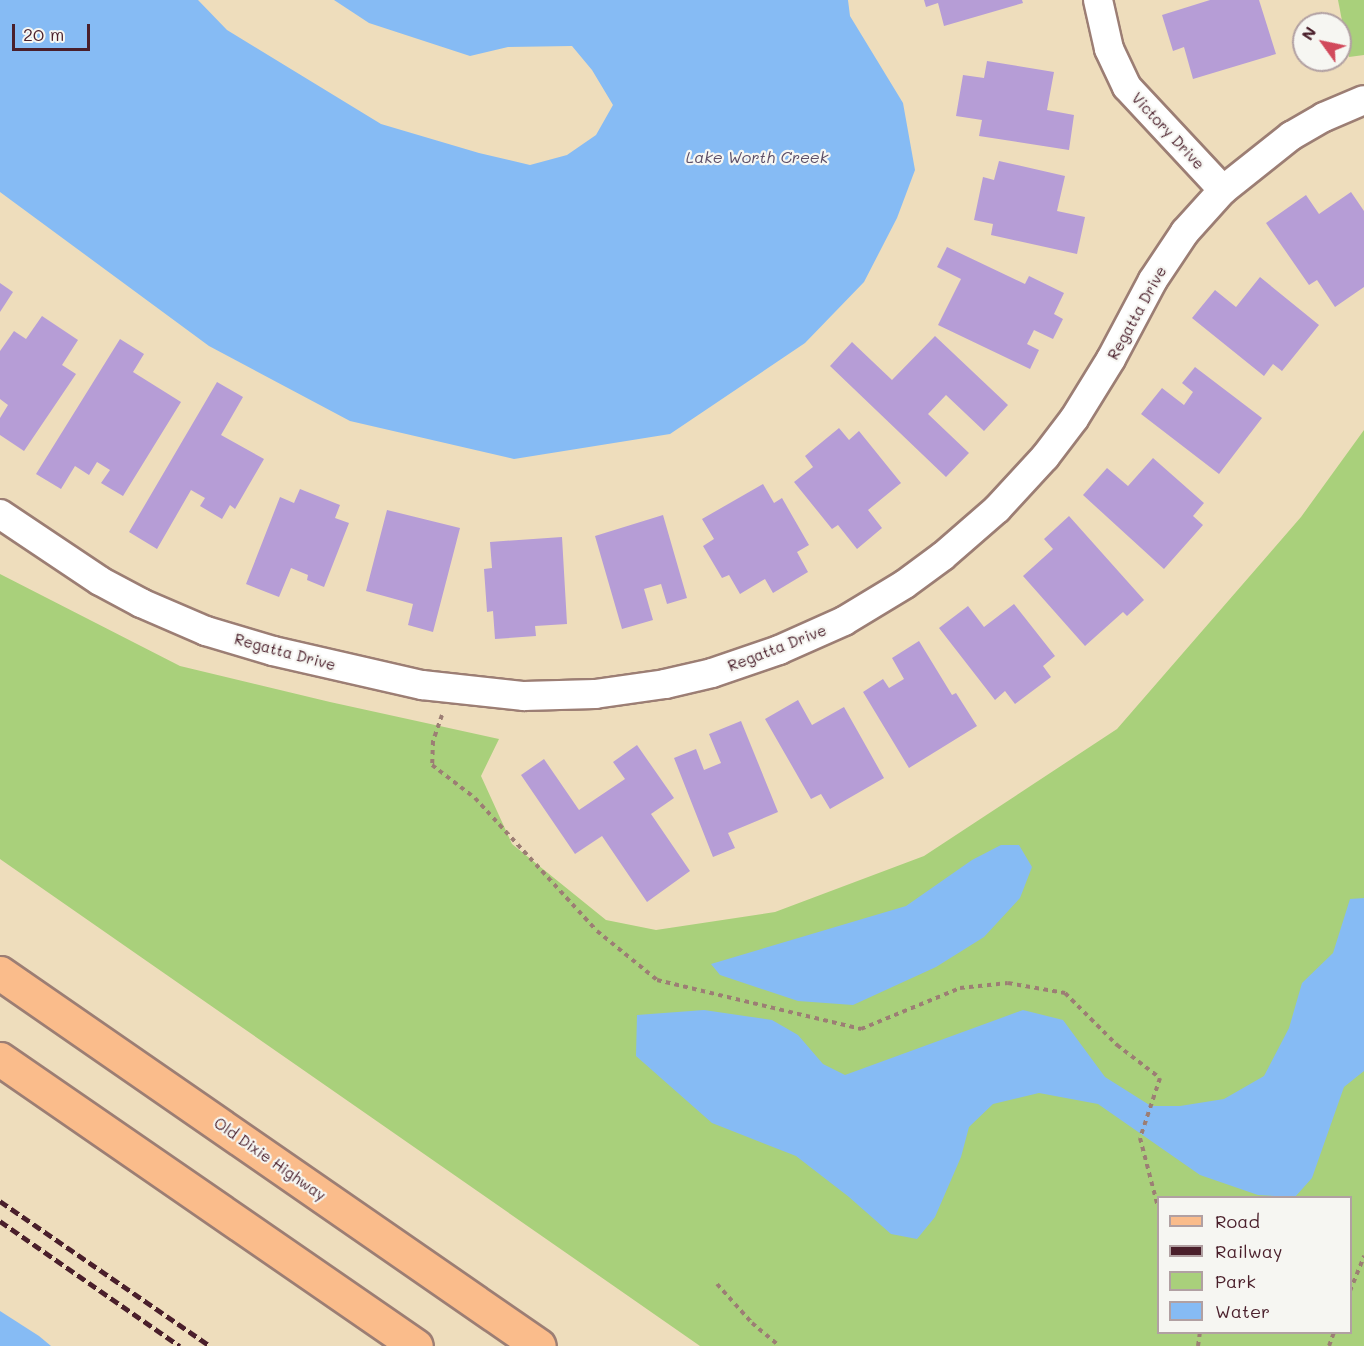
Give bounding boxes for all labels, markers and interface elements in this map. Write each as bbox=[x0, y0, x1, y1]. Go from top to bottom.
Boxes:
scale bar bbox=[15, 12, 93, 50]
north arrow bbox=[1292, 12, 1352, 72]
text: 20 m bbox=[23, 22, 64, 46]
text: N bbox=[1296, 22, 1320, 44]
street label: Victory Drive bbox=[1128, 89, 1208, 173]
water label: Lake Worth Creek bbox=[686, 147, 828, 167]
street label: Regatta Drive bbox=[1104, 263, 1170, 363]
street label: Regatta Drive bbox=[725, 621, 829, 675]
street label: Regatta Drive bbox=[232, 630, 338, 674]
street label: Old Dixie Highway bbox=[211, 1114, 329, 1204]
legend bbox=[1157, 1196, 1352, 1334]
text: Road bbox=[1215, 1209, 1260, 1233]
text: Railway bbox=[1215, 1239, 1282, 1263]
text: Park bbox=[1215, 1269, 1256, 1293]
text: Water bbox=[1215, 1299, 1270, 1323]

